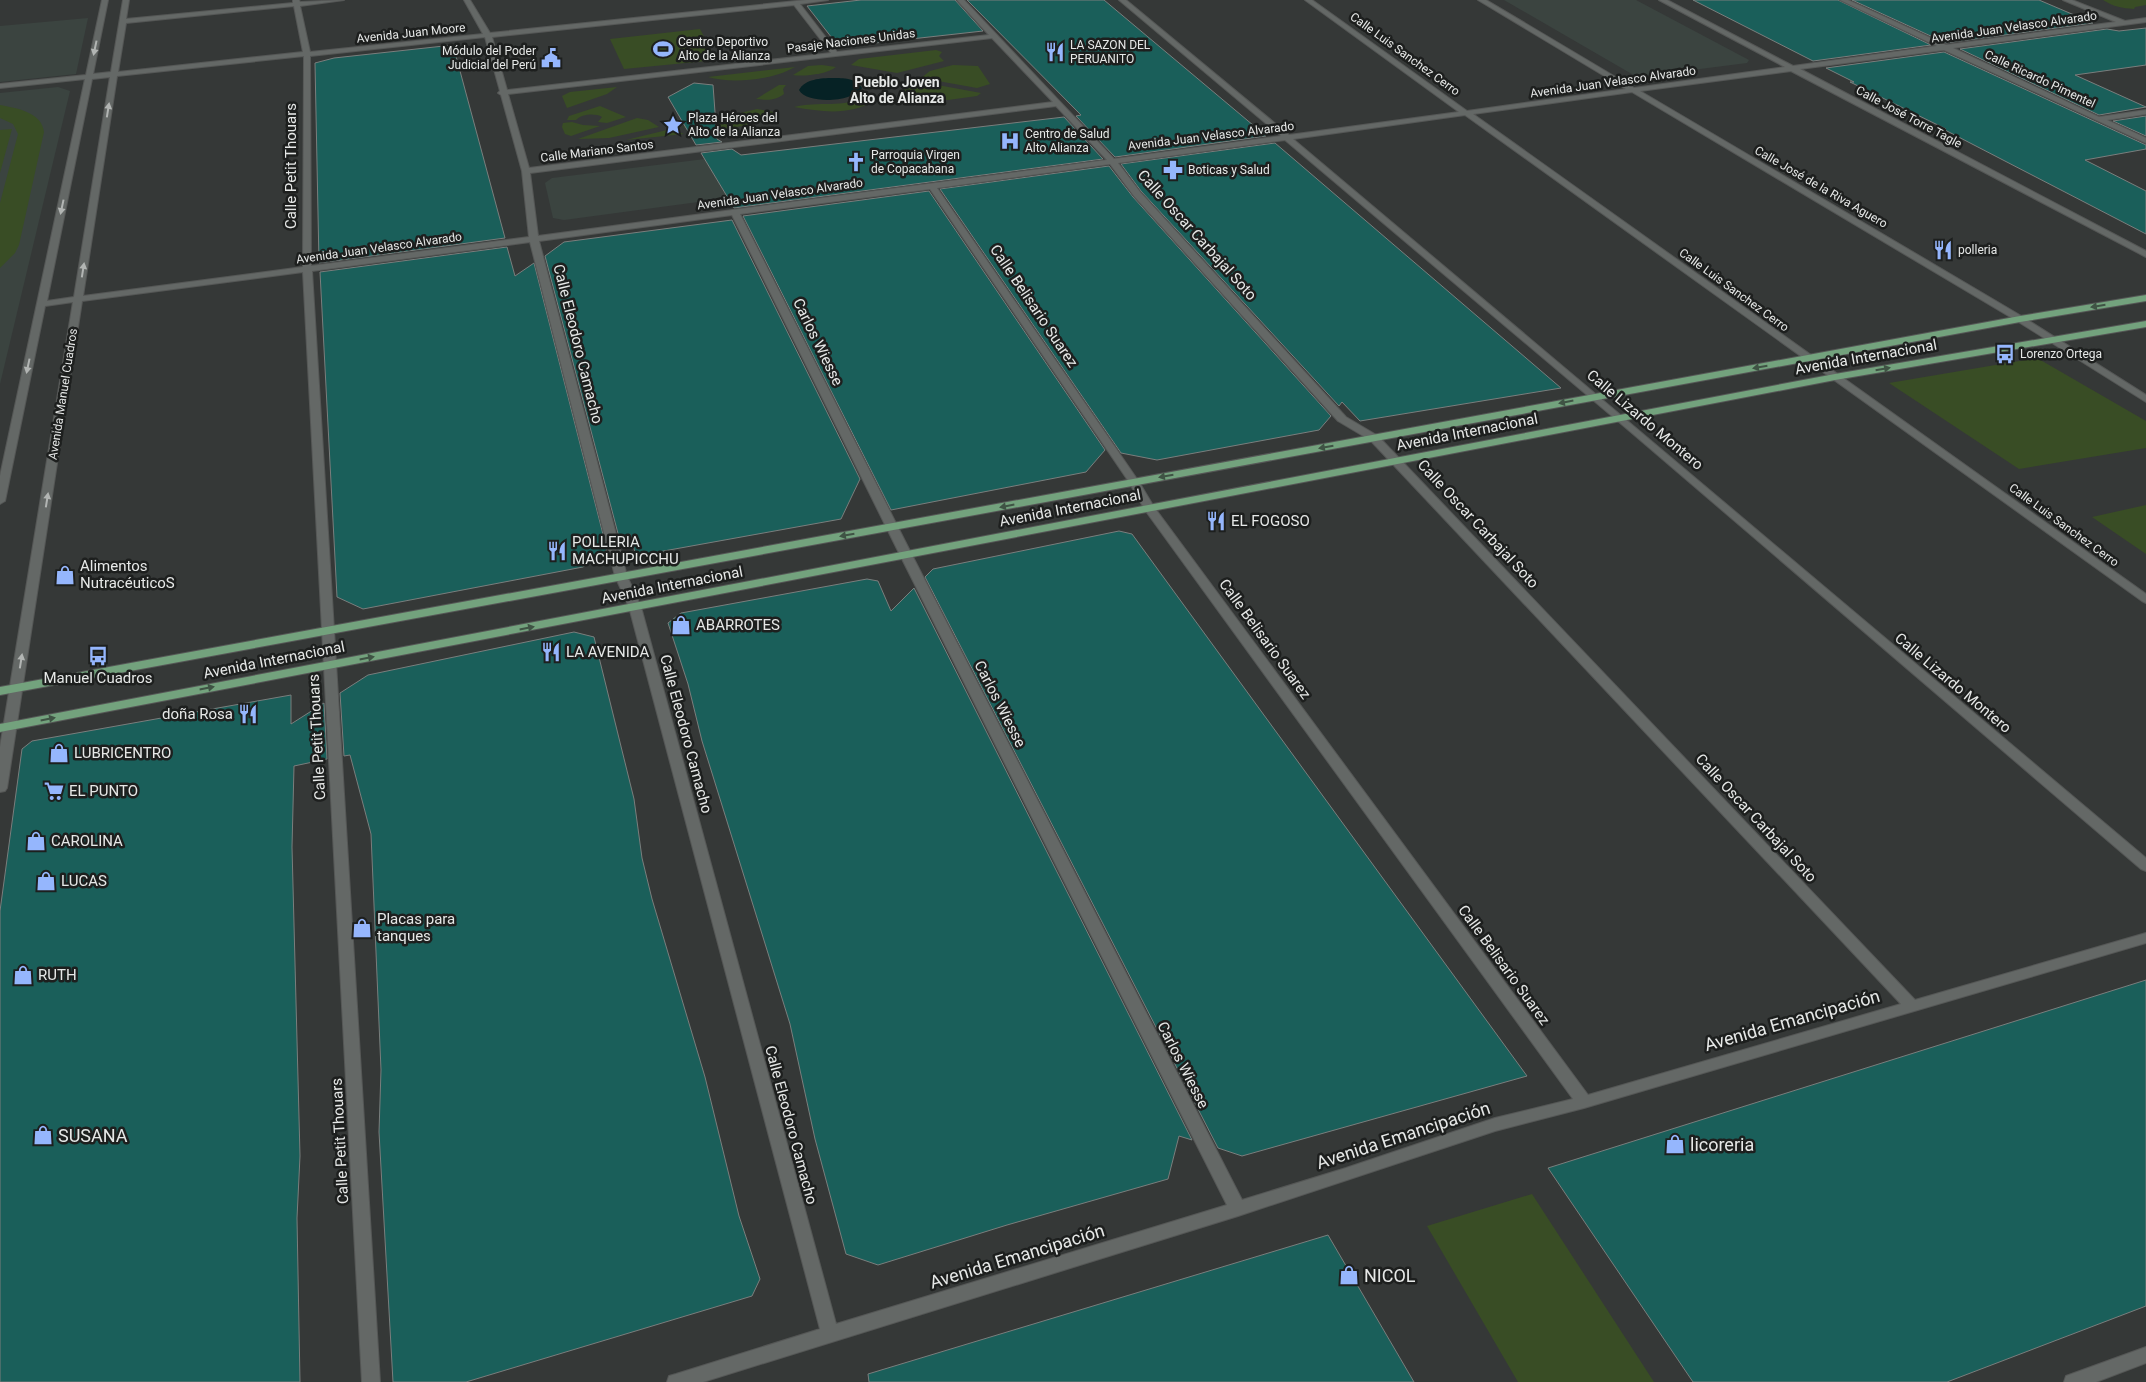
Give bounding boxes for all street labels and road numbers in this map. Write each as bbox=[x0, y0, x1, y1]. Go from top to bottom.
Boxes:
street label: Avenida Juan Velasco Alvarado bbox=[1930, 8, 2098, 46]
street label: Calle Luis Sanchez Cerro bbox=[1348, 10, 1463, 99]
street label: Avenida Juan Moore bbox=[356, 20, 466, 46]
street label: Pasaje Naciones Unidas bbox=[786, 26, 916, 56]
street label: Calle Ricardo Pimentel bbox=[1982, 47, 2098, 111]
street label: Avenida Juan Velasco Alvarado bbox=[1529, 63, 1697, 101]
street label: Calle José Torre Tagle bbox=[1854, 83, 1964, 151]
street label: Calle Petit Thouars bbox=[282, 103, 300, 229]
street label: Avenida Juan Velasco Alvarado bbox=[1127, 119, 1295, 153]
street label: Calle Mariano Santos bbox=[540, 137, 654, 165]
street label: Calle José de la Riva Aguero bbox=[1752, 143, 1890, 231]
street label: Calle Oscar Carbajal Soto bbox=[1134, 166, 1260, 304]
street label: Avenida Juan Velasco Alvarado bbox=[696, 175, 864, 213]
street label: Avenida Juan Velasco Alvarado bbox=[295, 229, 463, 267]
street label: Calle Belisario Suarez bbox=[986, 241, 1082, 371]
street label: Calle Luis Sanchez Cerro bbox=[1677, 246, 1792, 335]
street label: Calle Eleodoro Camacho bbox=[549, 262, 607, 426]
street label: Carlos Wiesse bbox=[789, 295, 847, 389]
street label: Avenida Manuel Cuadros bbox=[46, 327, 80, 461]
street label: Avenida Internacional bbox=[1794, 336, 1938, 378]
street label: Calle Lizardo Montero bbox=[1583, 366, 1707, 474]
street label: Avenida Internacional bbox=[1395, 409, 1539, 455]
street label: Calle Oscar Carbajal Soto bbox=[1414, 456, 1542, 592]
street label: Calle Luis Sanchez Cerro bbox=[2007, 481, 2122, 570]
street label: Avenida Internacional bbox=[998, 485, 1142, 531]
street label: Avenida Internacional bbox=[600, 562, 744, 608]
street label: Calle Belisario Suarez bbox=[1215, 575, 1315, 703]
street label: Calle Lizardo Montero bbox=[1891, 629, 2015, 737]
street label: Avenida Internacional bbox=[202, 637, 346, 683]
street label: Calle Eleodoro Camacho bbox=[656, 653, 716, 815]
street label: Carlos Wiesse bbox=[970, 658, 1030, 750]
street label: Calle Petit Thouars bbox=[305, 674, 329, 800]
street label: Calle Oscar Carbajal Soto bbox=[1692, 750, 1820, 886]
street label: Calle Belisario Suarez bbox=[1454, 901, 1554, 1029]
street label: Avenida Emancipación bbox=[1702, 985, 1882, 1055]
street label: Carlos Wiesse bbox=[1153, 1019, 1213, 1111]
street label: Calle Eleodoro Camacho bbox=[761, 1044, 821, 1206]
street label: Calle Petit Thouars bbox=[328, 1078, 352, 1204]
street label: Avenida Emancipación bbox=[1313, 1097, 1493, 1173]
street label: Avenida Emancipación bbox=[927, 1219, 1107, 1293]

